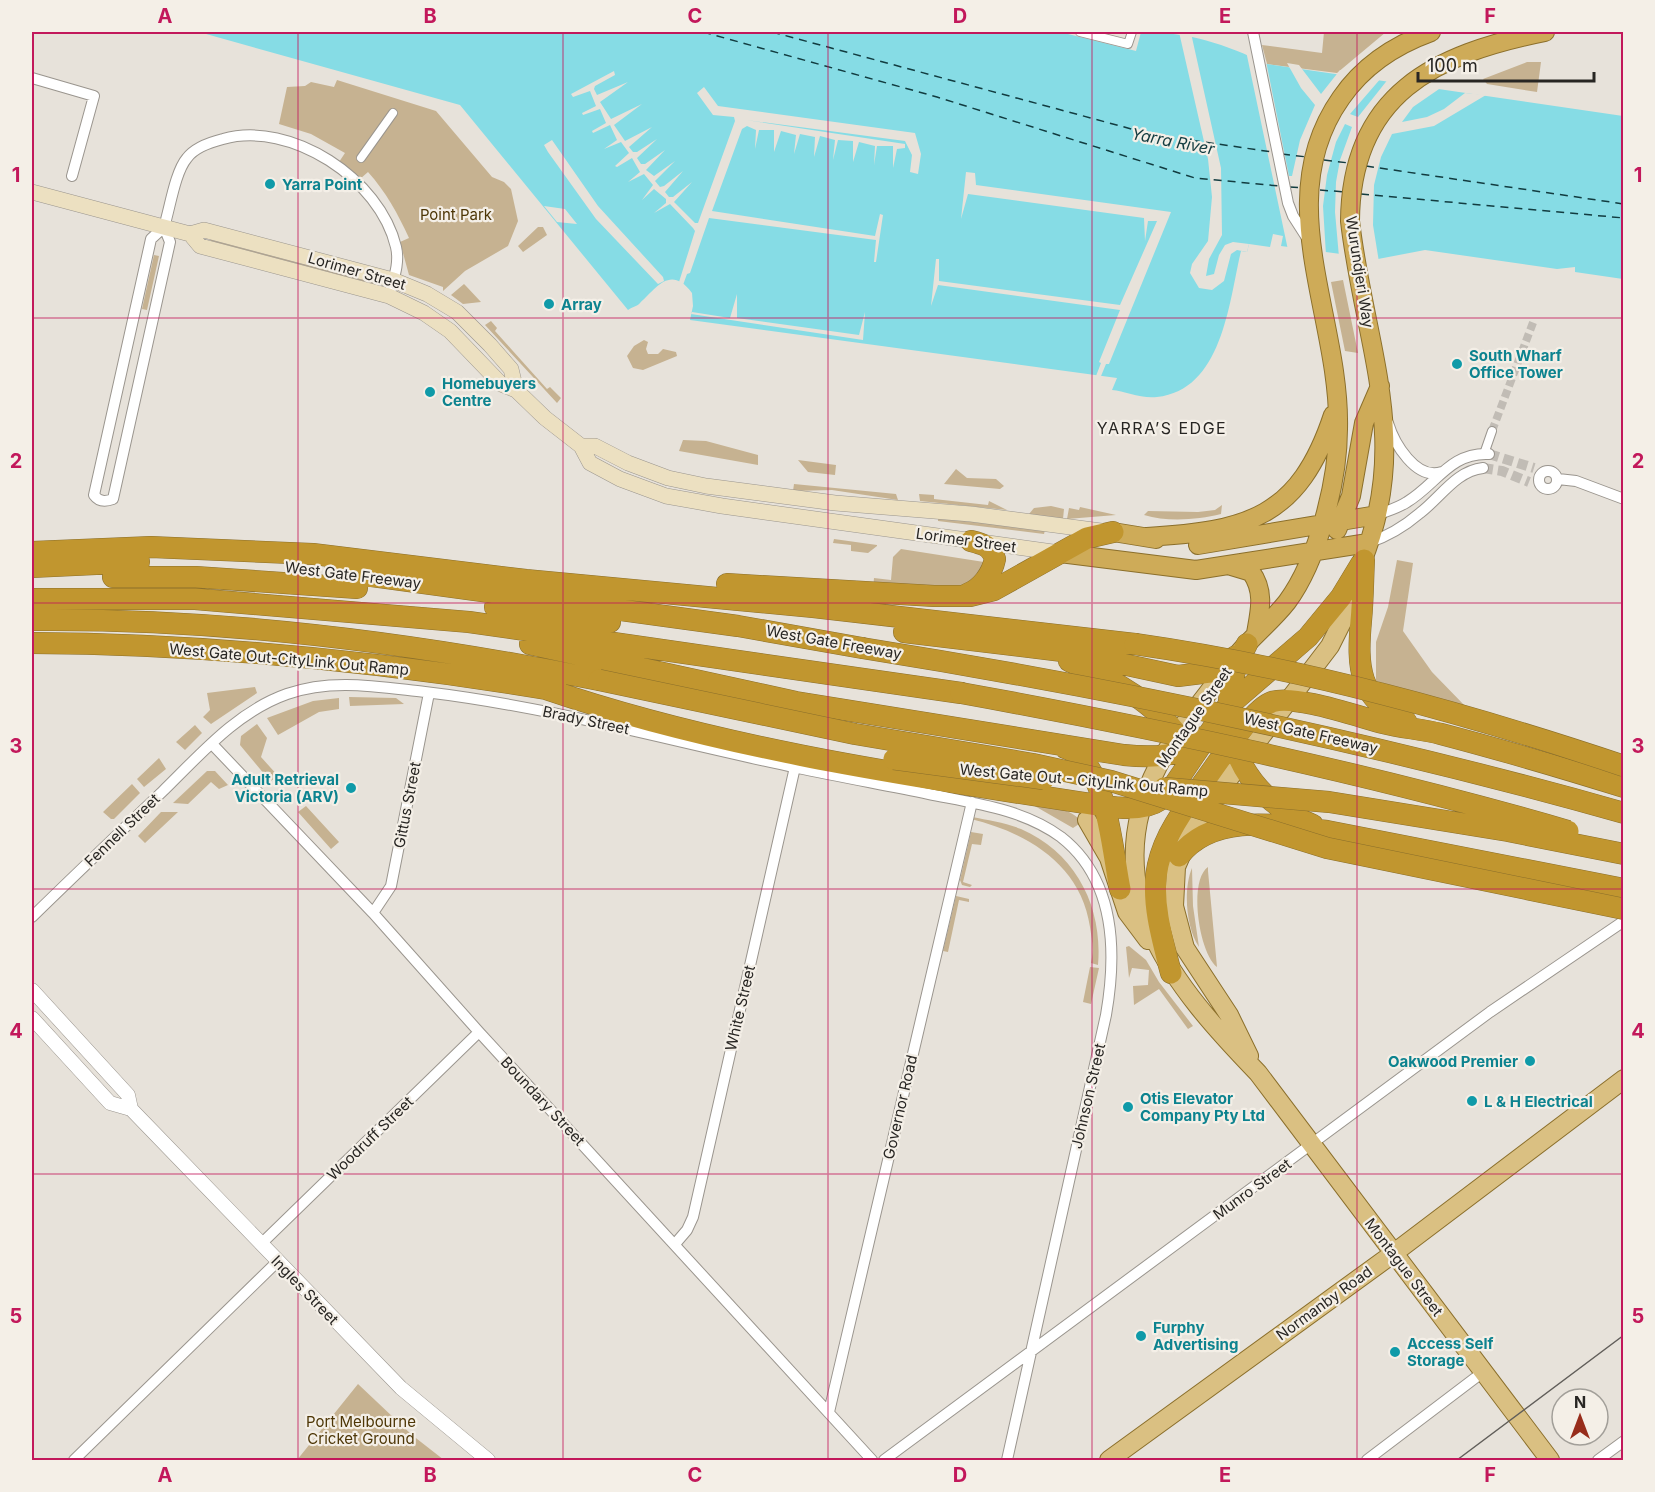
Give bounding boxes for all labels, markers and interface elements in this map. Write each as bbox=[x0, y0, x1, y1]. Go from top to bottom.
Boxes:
text: A bbox=[158, 4, 173, 28]
text: B bbox=[423, 4, 437, 28]
text: C bbox=[688, 4, 702, 28]
text: D bbox=[953, 4, 967, 28]
text: E bbox=[1219, 4, 1231, 28]
text: F bbox=[1484, 4, 1496, 28]
scale bar bbox=[1418, 45, 1594, 83]
text: 100 m bbox=[1427, 55, 1478, 76]
water label: Yarra River bbox=[1130, 123, 1217, 159]
text: 1 bbox=[12, 163, 20, 187]
text: 1 bbox=[1634, 163, 1642, 187]
place label: Yarra Point bbox=[282, 175, 363, 194]
marker: Yarra Point bbox=[263, 177, 277, 191]
park label: Point Park bbox=[420, 205, 493, 224]
street label: Wurundjeri Way bbox=[1342, 215, 1378, 330]
street label: Lorimer Street bbox=[306, 248, 408, 294]
place label: Array bbox=[561, 295, 602, 314]
marker: Array bbox=[542, 297, 556, 311]
place label: South Wharf Office Tower bbox=[1469, 346, 1563, 382]
marker: South Wharf Office Tower bbox=[1450, 357, 1464, 371]
place label: Homebuyers Centre bbox=[442, 374, 536, 410]
marker: Homebuyers Centre bbox=[423, 385, 437, 399]
district label: YARRA’S EDGE bbox=[1097, 418, 1227, 438]
text: 2 bbox=[10, 449, 22, 473]
text: 2 bbox=[1632, 449, 1644, 473]
street label: Lorimer Street bbox=[915, 524, 1017, 556]
street label: West Gate Freeway bbox=[284, 557, 423, 593]
street label: West Gate Freeway bbox=[765, 621, 904, 663]
street label: West Gate Out-CityLink Out Ramp bbox=[168, 639, 410, 679]
street label: Montague Street bbox=[1152, 663, 1236, 771]
street label: Brady Street bbox=[541, 702, 631, 738]
street label: West Gate Freeway bbox=[1242, 708, 1380, 758]
text: 3 bbox=[10, 734, 22, 758]
text: 3 bbox=[1632, 734, 1644, 758]
street label: Gittus Street bbox=[389, 760, 425, 850]
street label: West Gate Out - CityLink Out Ramp bbox=[959, 760, 1209, 800]
place label: Adult Retrieval Victoria (ARV) bbox=[231, 770, 339, 806]
marker: Adult Retrieval Victoria (ARV) bbox=[344, 781, 358, 795]
street label: Fennell Street bbox=[80, 789, 164, 871]
street label: White Street bbox=[721, 963, 759, 1053]
text: 4 bbox=[9, 1019, 23, 1043]
text: 4 bbox=[1631, 1019, 1645, 1043]
street label: Johnson Street bbox=[1067, 1041, 1109, 1151]
street label: Boundary Street bbox=[497, 1052, 589, 1150]
place label: Oakwood Premier bbox=[1388, 1052, 1518, 1071]
street label: Governor Road bbox=[879, 1053, 921, 1161]
marker: Oakwood Premier bbox=[1523, 1054, 1537, 1068]
place label: Otis Elevator Company Pty Ltd bbox=[1140, 1089, 1265, 1125]
street label: Woodruff Street bbox=[323, 1092, 417, 1184]
place label: L & H Electrical bbox=[1484, 1092, 1593, 1111]
marker: L & H Electrical bbox=[1465, 1094, 1479, 1108]
marker: Otis Elevator Company Pty Ltd bbox=[1121, 1100, 1135, 1114]
street label: Munro Street bbox=[1209, 1154, 1295, 1224]
street label: Montague Street bbox=[1361, 1214, 1447, 1320]
street label: Ingles Street bbox=[267, 1251, 343, 1329]
street label: Normanby Road bbox=[1272, 1262, 1376, 1344]
text: 5 bbox=[10, 1304, 22, 1328]
text: 5 bbox=[1632, 1304, 1644, 1328]
place label: Furphy Advertising bbox=[1153, 1318, 1238, 1354]
marker: Furphy Advertising bbox=[1134, 1329, 1148, 1343]
place label: Access Self Storage bbox=[1407, 1334, 1494, 1370]
marker: Access Self Storage bbox=[1388, 1345, 1402, 1359]
north arrow bbox=[1550, 1387, 1610, 1447]
text: N bbox=[1574, 1392, 1586, 1412]
park label: Port Melbourne Cricket Ground bbox=[306, 1412, 416, 1448]
text: A bbox=[158, 1463, 173, 1487]
text: B bbox=[423, 1463, 437, 1487]
text: C bbox=[688, 1463, 702, 1487]
text: D bbox=[953, 1463, 967, 1487]
text: E bbox=[1219, 1463, 1231, 1487]
text: F bbox=[1484, 1463, 1496, 1487]

